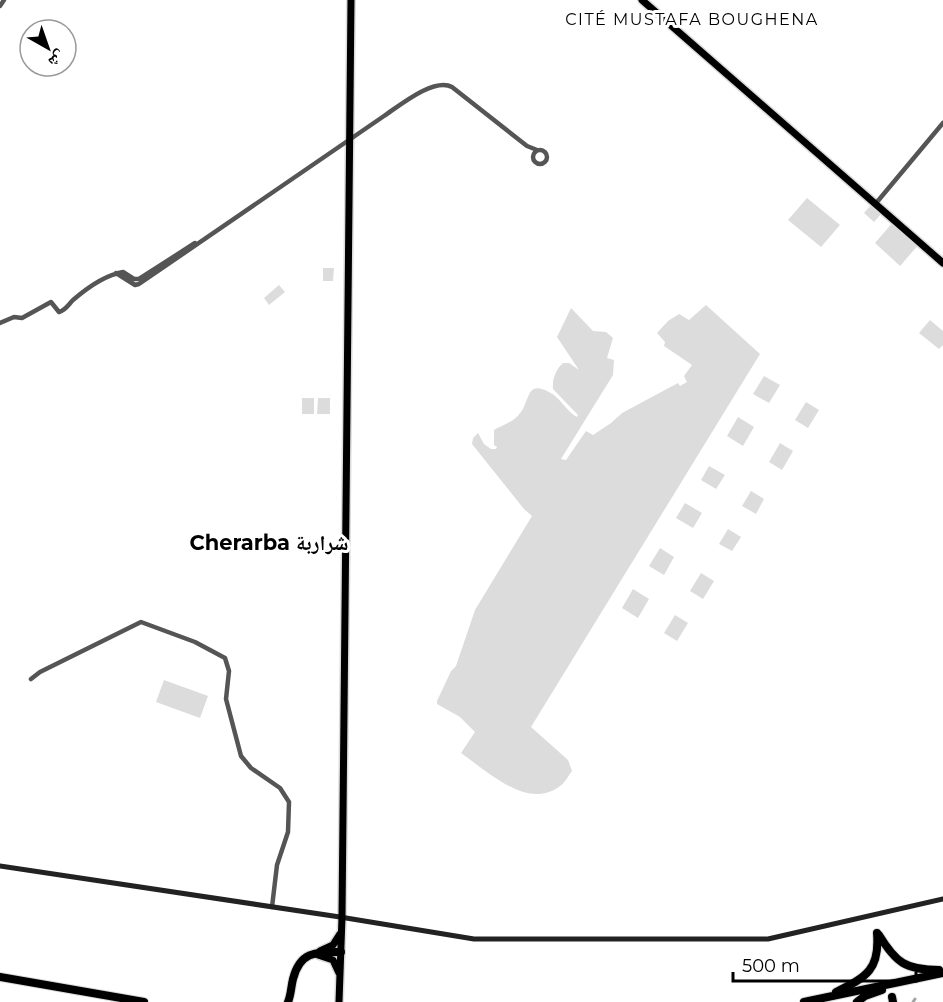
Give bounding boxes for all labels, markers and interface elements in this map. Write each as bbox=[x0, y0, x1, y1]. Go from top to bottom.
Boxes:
district label: CITÉ MUSTAFA BOUGHENA bbox=[565, 10, 819, 29]
north arrow bbox=[18, 18, 78, 78]
text: ش bbox=[45, 46, 70, 72]
district label: Cherarba شراربة bbox=[190, 530, 348, 555]
scale bar bbox=[733, 945, 916, 983]
text: 500 m bbox=[742, 955, 800, 977]

